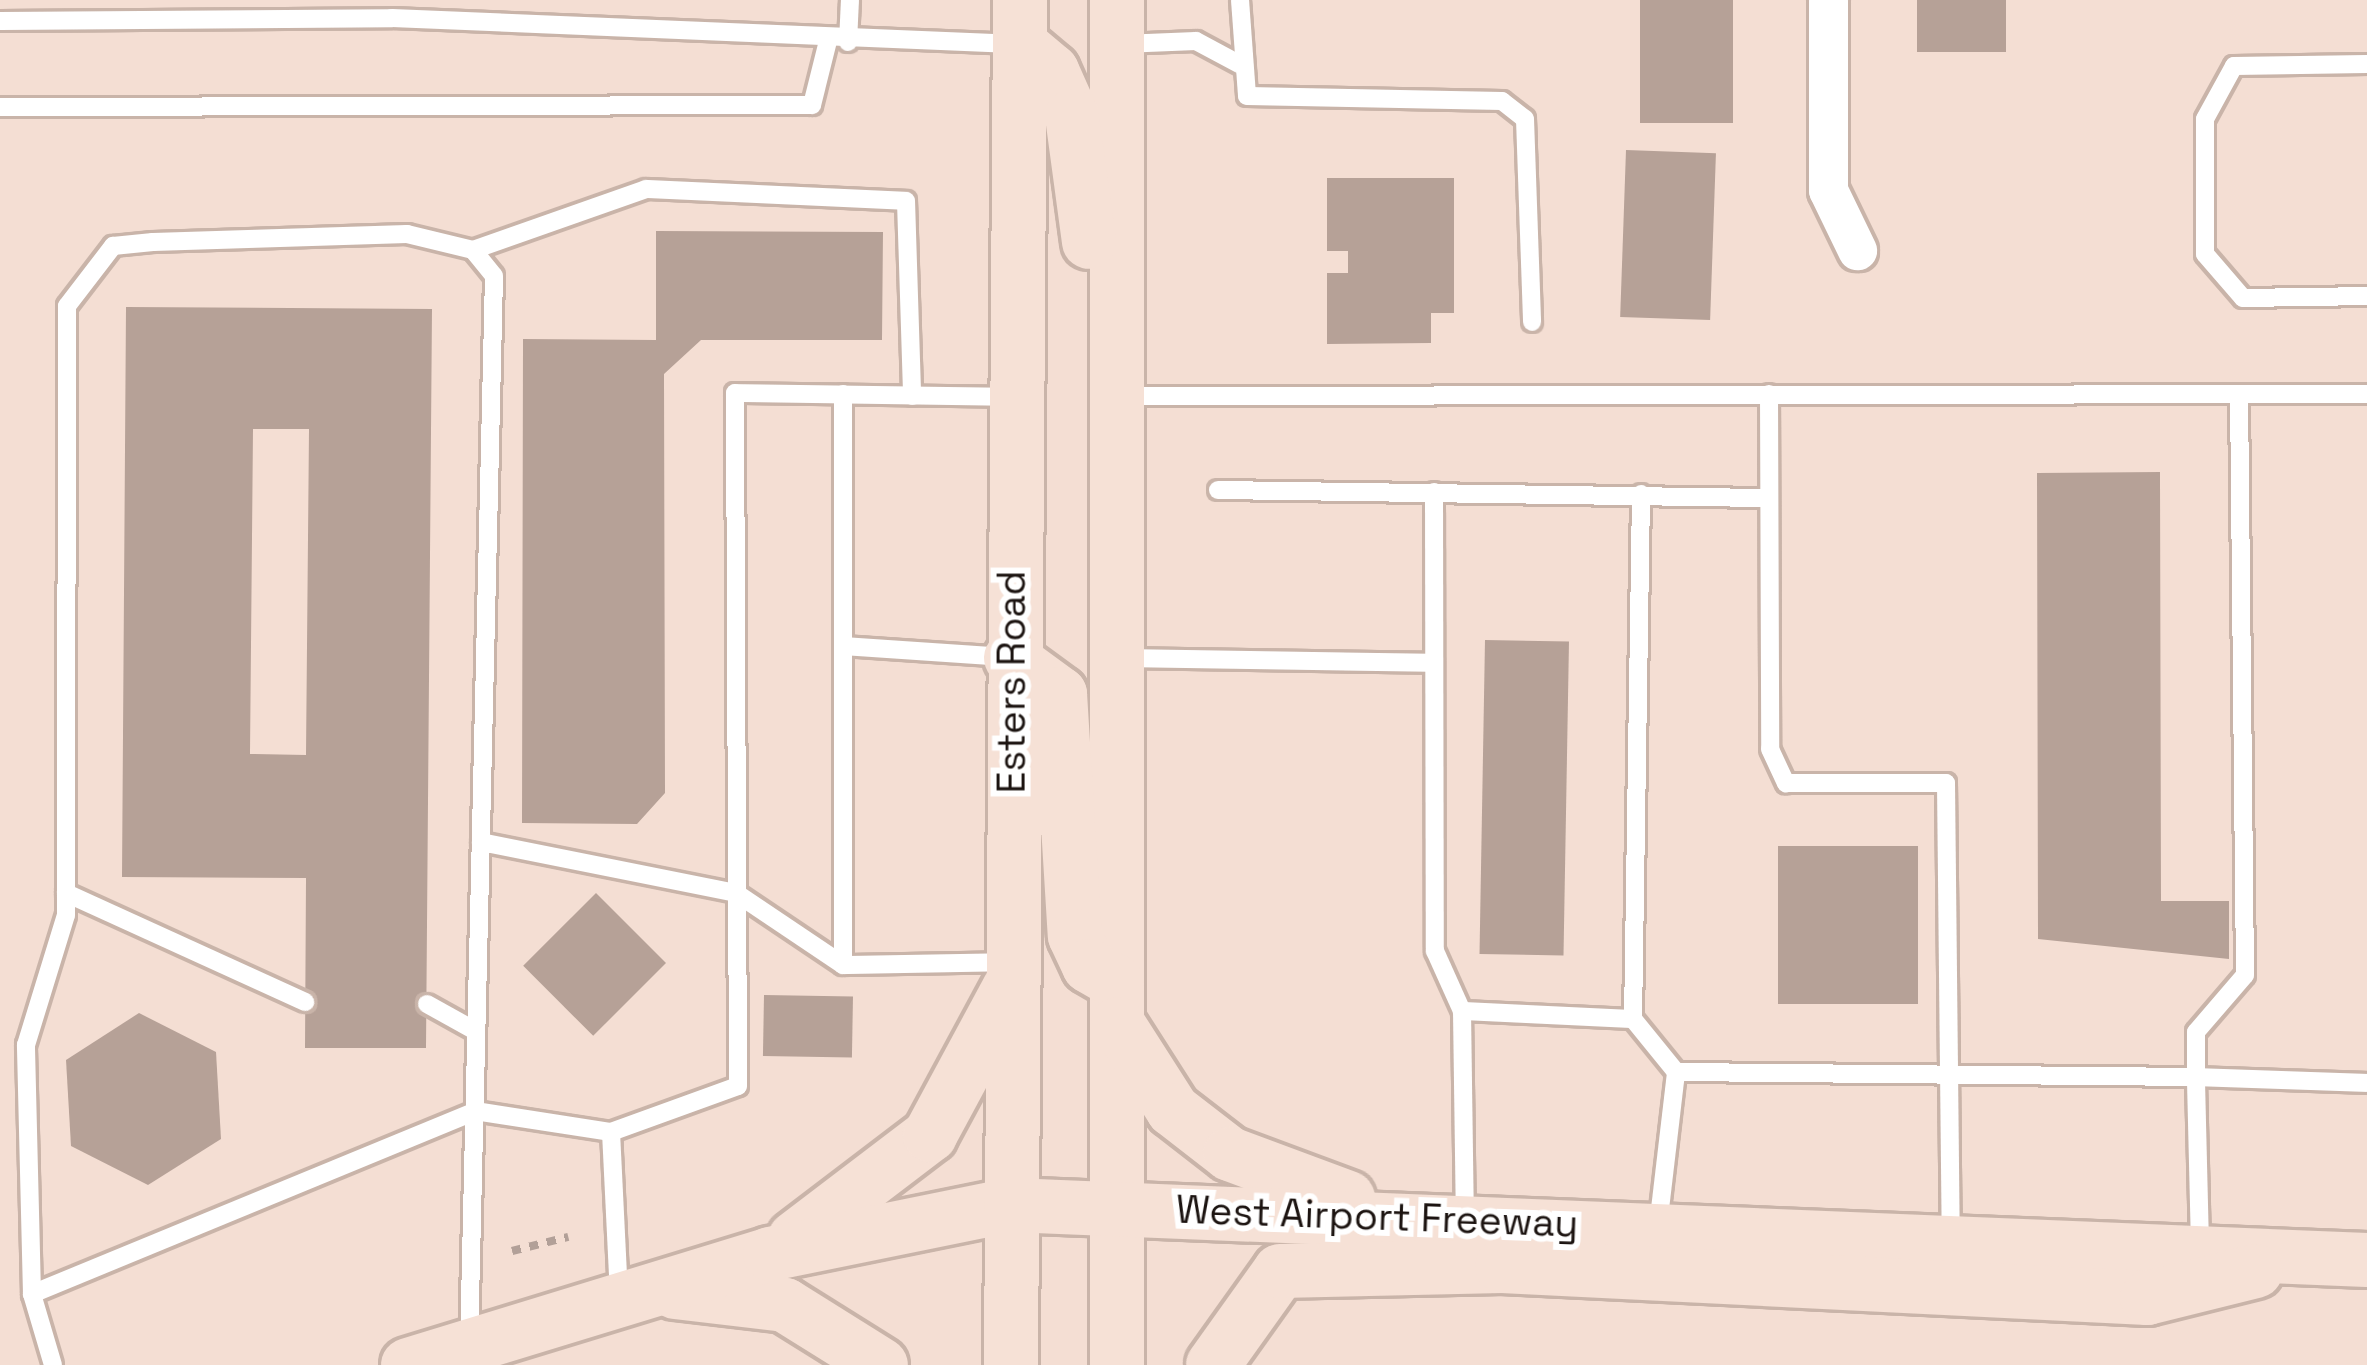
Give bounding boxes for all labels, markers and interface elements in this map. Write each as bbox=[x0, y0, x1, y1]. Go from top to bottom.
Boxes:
street label: Esters Road bbox=[989, 570, 1035, 794]
street label: West Airport Freeway bbox=[1175, 1187, 1579, 1247]

